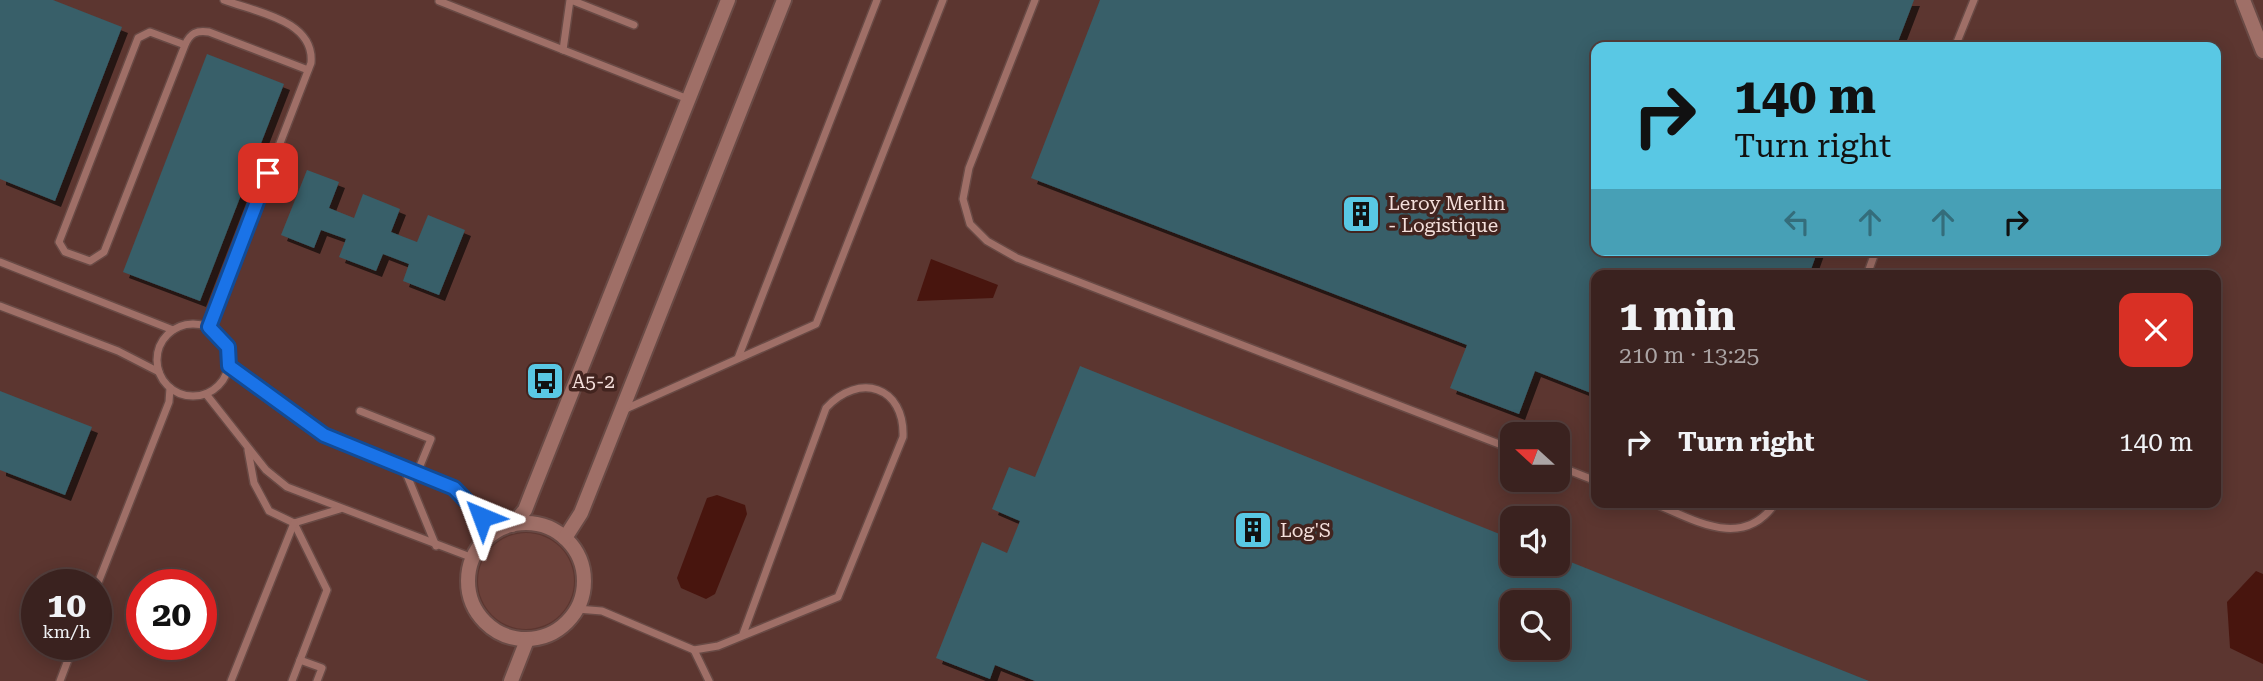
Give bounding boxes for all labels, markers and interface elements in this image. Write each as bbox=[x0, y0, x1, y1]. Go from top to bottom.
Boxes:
text: 140 m bbox=[1734, 68, 1876, 125]
icon: right bbox=[1619, 70, 1710, 161]
text: Turn right bbox=[1734, 127, 1891, 165]
pin bbox=[238, 143, 298, 203]
icon: arrive bbox=[249, 154, 287, 192]
place label: Leroy Merlin - Logistique bbox=[1388, 192, 1506, 237]
building icon: Leroy Merlin - Logistique bbox=[1340, 193, 1382, 235]
icon: left bbox=[1778, 203, 1816, 241]
icon: ahead bbox=[1851, 203, 1889, 241]
icon: ahead bbox=[1924, 203, 1962, 241]
icon: right bbox=[1997, 203, 2035, 241]
text: 1 min bbox=[1619, 291, 1736, 340]
button: close bbox=[2119, 293, 2193, 367]
text: 210 m · 13:25 bbox=[1619, 342, 1759, 369]
bus stop icon: A5-2 bbox=[524, 360, 566, 402]
place label: A5-2 bbox=[572, 370, 615, 393]
north arrow bbox=[1500, 422, 1570, 492]
map controls bbox=[1500, 422, 1570, 660]
icon: right bbox=[1619, 423, 1657, 461]
text: Turn right bbox=[1678, 427, 1814, 457]
text: 140 m bbox=[2119, 427, 2193, 457]
position arrow bbox=[445, 480, 519, 554]
button: sound bbox=[1500, 506, 1570, 576]
building icon: Log'S bbox=[1232, 509, 1274, 551]
place label: Log'S bbox=[1280, 519, 1331, 542]
speed limit sign: 20 bbox=[126, 569, 217, 660]
text: 10 bbox=[47, 585, 86, 626]
button: search bbox=[1500, 590, 1570, 660]
text: km/h bbox=[42, 621, 91, 642]

